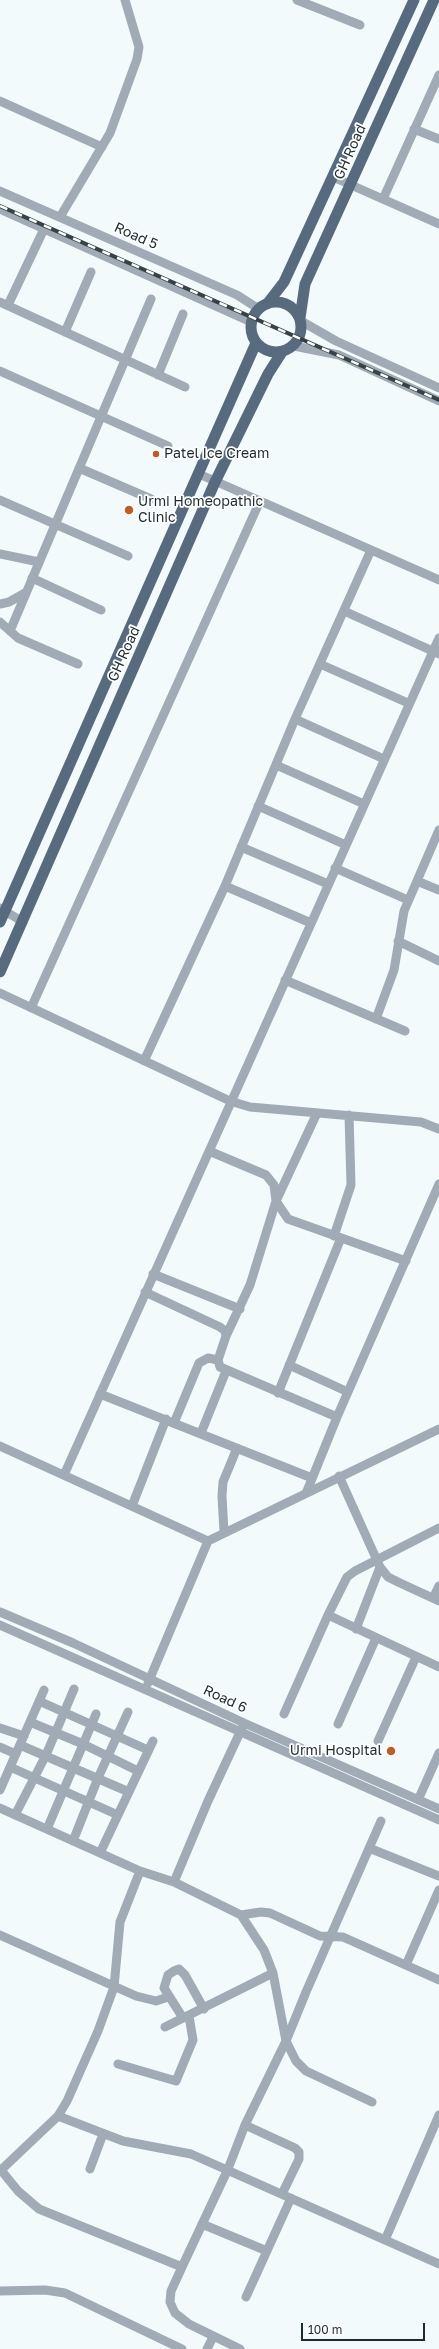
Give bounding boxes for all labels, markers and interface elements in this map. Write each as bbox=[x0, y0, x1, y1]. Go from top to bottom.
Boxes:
street label: GH Road bbox=[330, 122, 370, 182]
street label: Road 5 bbox=[112, 219, 160, 253]
place label: Patel Ice Cream bbox=[164, 446, 269, 462]
marker: Patel Ice Cream bbox=[151, 449, 161, 459]
place label: Urmi Homeopathic Clinic bbox=[138, 494, 263, 526]
marker: Urmi Homeopathic Clinic bbox=[123, 504, 135, 516]
street label: GH Road bbox=[104, 624, 144, 684]
street label: Road 6 bbox=[200, 1682, 250, 1716]
place label: Urmi Hospital bbox=[290, 1743, 382, 1759]
marker: Urmi Hospital bbox=[385, 1745, 397, 1757]
scale bar bbox=[303, 2315, 427, 2341]
text: 100 m bbox=[308, 2322, 342, 2337]

